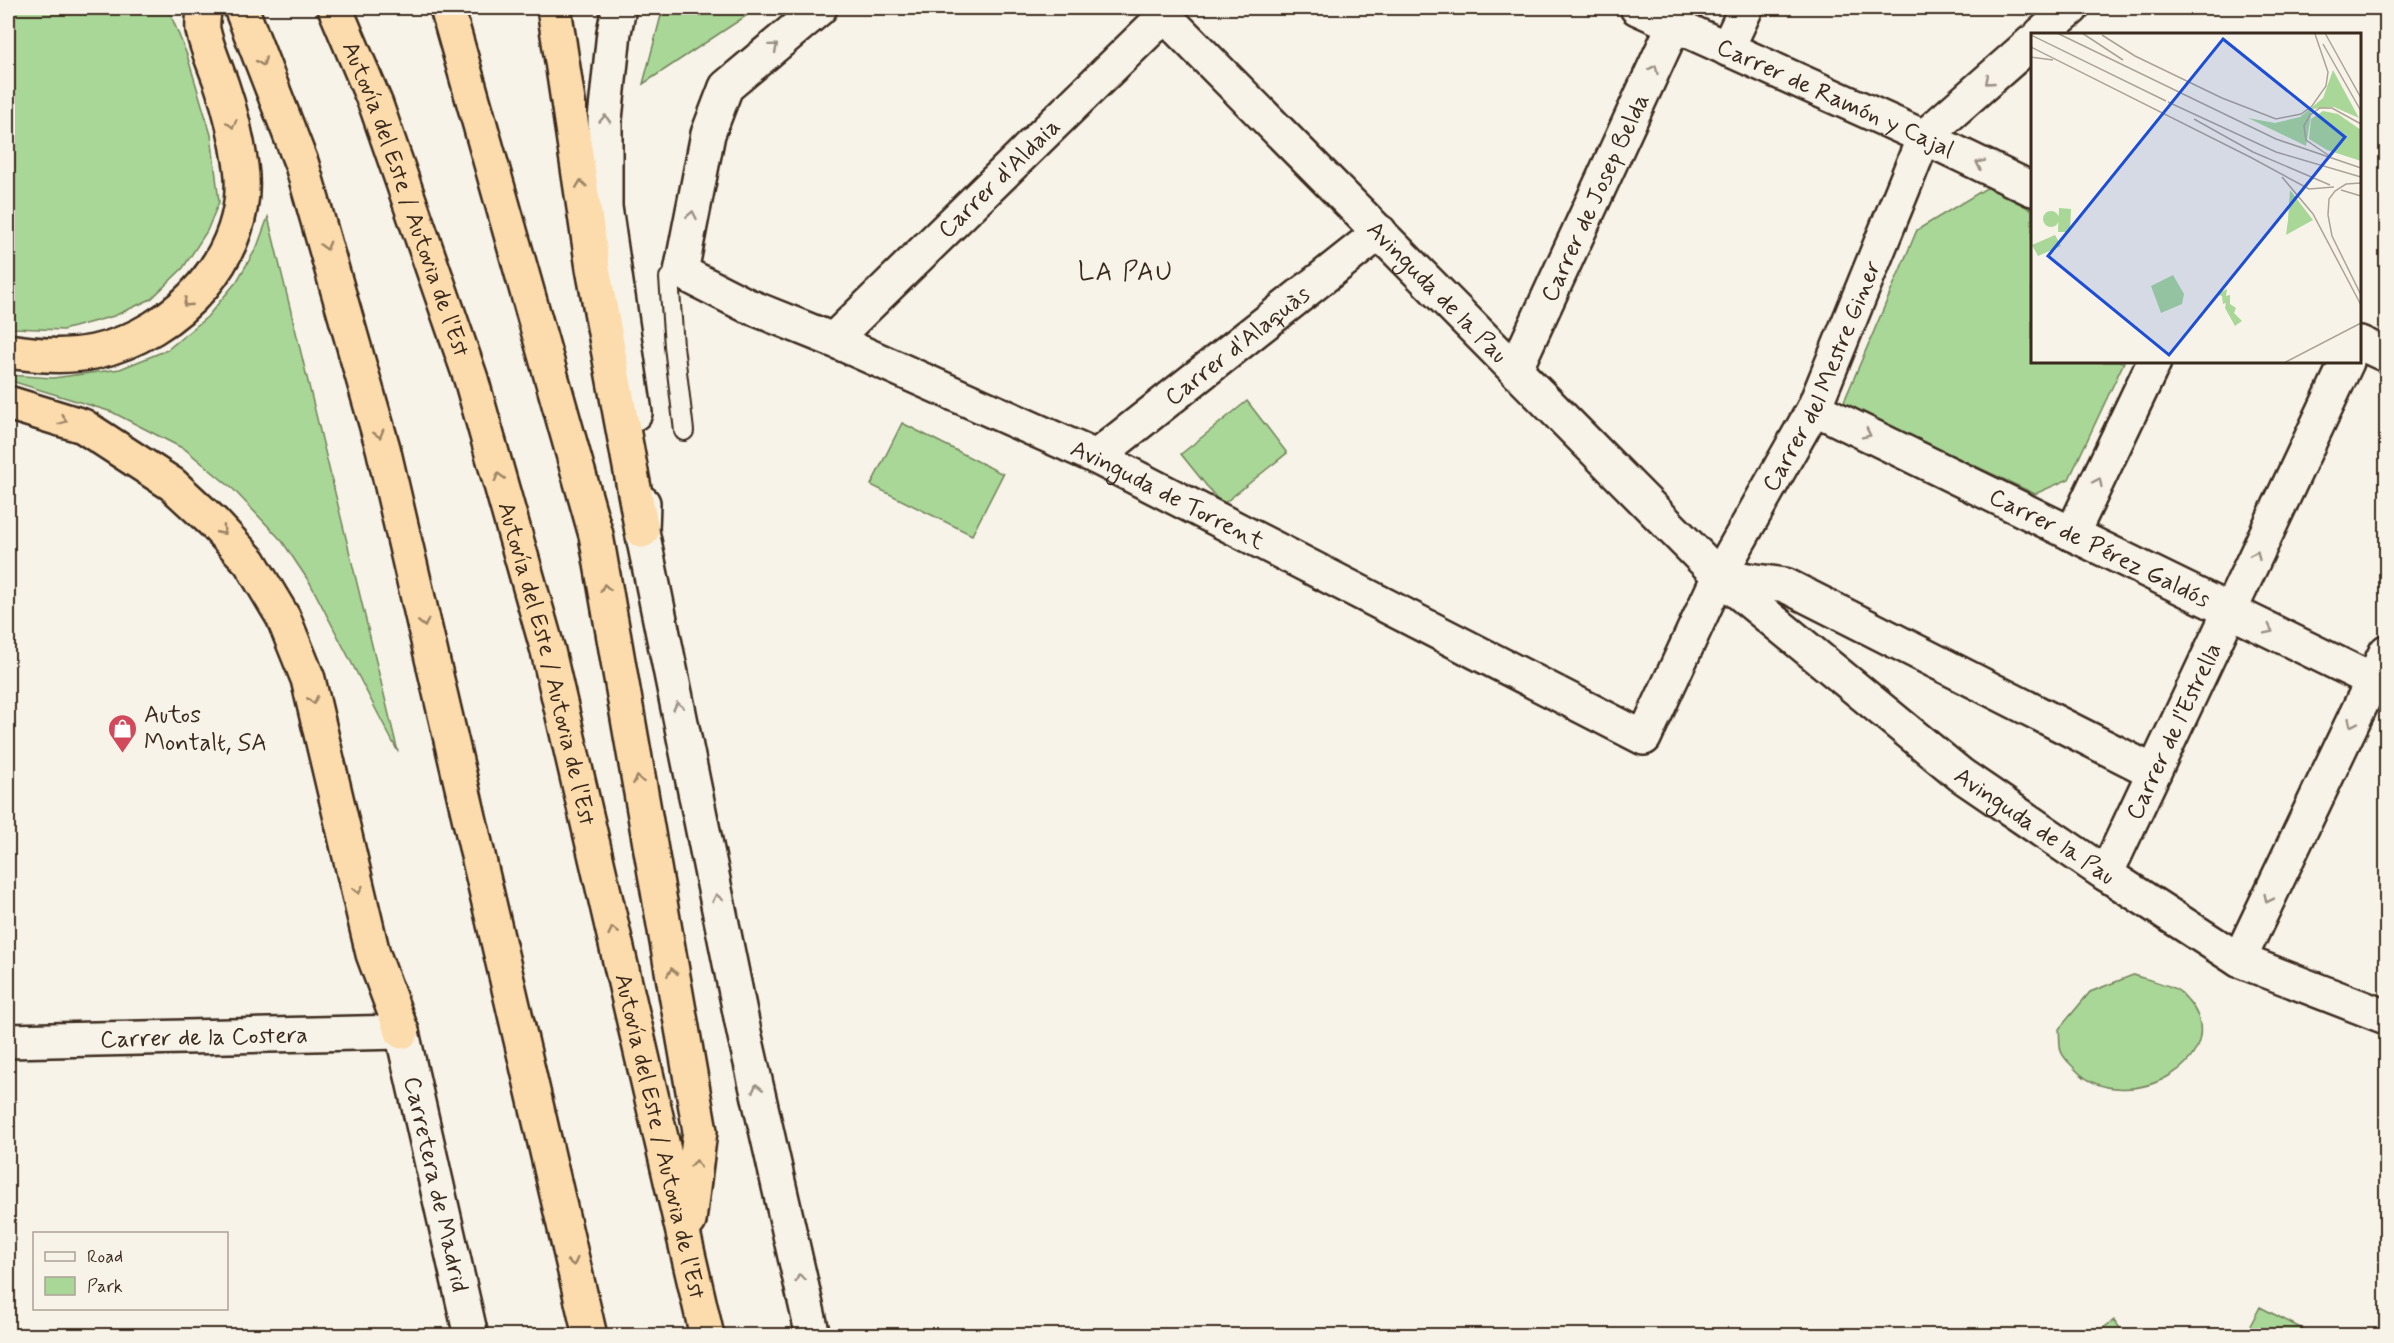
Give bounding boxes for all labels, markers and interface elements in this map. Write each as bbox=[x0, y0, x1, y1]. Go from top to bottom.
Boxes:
street label: Carrer de Ramón y Cajal bbox=[1712, 32, 1959, 166]
inset map bbox=[2031, 33, 2361, 363]
street label: Autovía del Este / Autovia de l'Est bbox=[334, 37, 476, 362]
one-way arrow bbox=[767, 43, 778, 54]
one-way arrow bbox=[255, 56, 267, 67]
one-way arrow bbox=[1647, 64, 1659, 75]
one-way arrow bbox=[1984, 73, 1995, 84]
street label: Carrer de Josep Belda bbox=[1534, 89, 1657, 307]
street label: Carrer d'Aldaia bbox=[932, 112, 1068, 246]
one-way arrow bbox=[599, 114, 612, 123]
one-way arrow bbox=[225, 119, 238, 129]
one-way arrow bbox=[1975, 159, 1986, 171]
one-way arrow bbox=[575, 180, 587, 189]
one-way arrow bbox=[685, 210, 698, 220]
street label: Avinguda de la Pau bbox=[1359, 215, 1514, 370]
one-way arrow bbox=[318, 241, 331, 251]
district label: LA PAU bbox=[1078, 256, 1174, 290]
street label: Carrer del Mestre Giner bbox=[1756, 256, 1889, 498]
street label: Carrer d'Alaquàs bbox=[1159, 279, 1317, 413]
one-way arrow bbox=[183, 296, 193, 307]
one-way arrow bbox=[57, 413, 68, 425]
one-way arrow bbox=[1861, 427, 1871, 438]
one-way arrow bbox=[372, 428, 384, 439]
street label: Avinguda de Torrent bbox=[1065, 434, 1269, 558]
one-way arrow bbox=[494, 472, 506, 483]
one-way arrow bbox=[2090, 477, 2102, 488]
street label: Carrer de Pérez Galdós bbox=[1984, 482, 2215, 616]
street label: Autovía del Este / Autovia de l'Est bbox=[490, 498, 602, 829]
one-way arrow bbox=[215, 524, 226, 535]
one-way arrow bbox=[2249, 551, 2261, 562]
one-way arrow bbox=[599, 583, 612, 593]
one-way arrow bbox=[417, 618, 430, 628]
one-way arrow bbox=[2262, 622, 2273, 634]
street label: Carrer de l'Estrella bbox=[2120, 638, 2230, 825]
one-way arrow bbox=[306, 695, 319, 705]
place label: Autos Montalt, SA bbox=[144, 700, 267, 759]
one-way arrow bbox=[672, 702, 685, 712]
shop icon: Autos Montalt, SA bbox=[107, 712, 139, 754]
one-way arrow bbox=[2348, 717, 2359, 728]
street label: Avinguda de la Pau bbox=[1948, 761, 2120, 893]
one-way arrow bbox=[633, 775, 645, 785]
one-way arrow bbox=[351, 885, 364, 895]
one-way arrow bbox=[711, 893, 724, 903]
one-way arrow bbox=[2264, 893, 2276, 904]
one-way arrow bbox=[608, 926, 621, 936]
one-way arrow bbox=[666, 967, 679, 977]
street label: Autovía del Este / Autovia de l'Est bbox=[606, 971, 712, 1303]
street label: Carrer de la Costera bbox=[100, 1020, 308, 1056]
street label: Carretera de Madrid bbox=[396, 1074, 475, 1295]
one-way arrow bbox=[751, 1084, 764, 1094]
one-way arrow bbox=[689, 1160, 702, 1169]
legend bbox=[33, 1232, 228, 1310]
text: Road bbox=[87, 1245, 123, 1269]
one-way arrow bbox=[565, 1257, 578, 1267]
one-way arrow bbox=[795, 1274, 808, 1284]
text: Park bbox=[87, 1275, 123, 1299]

